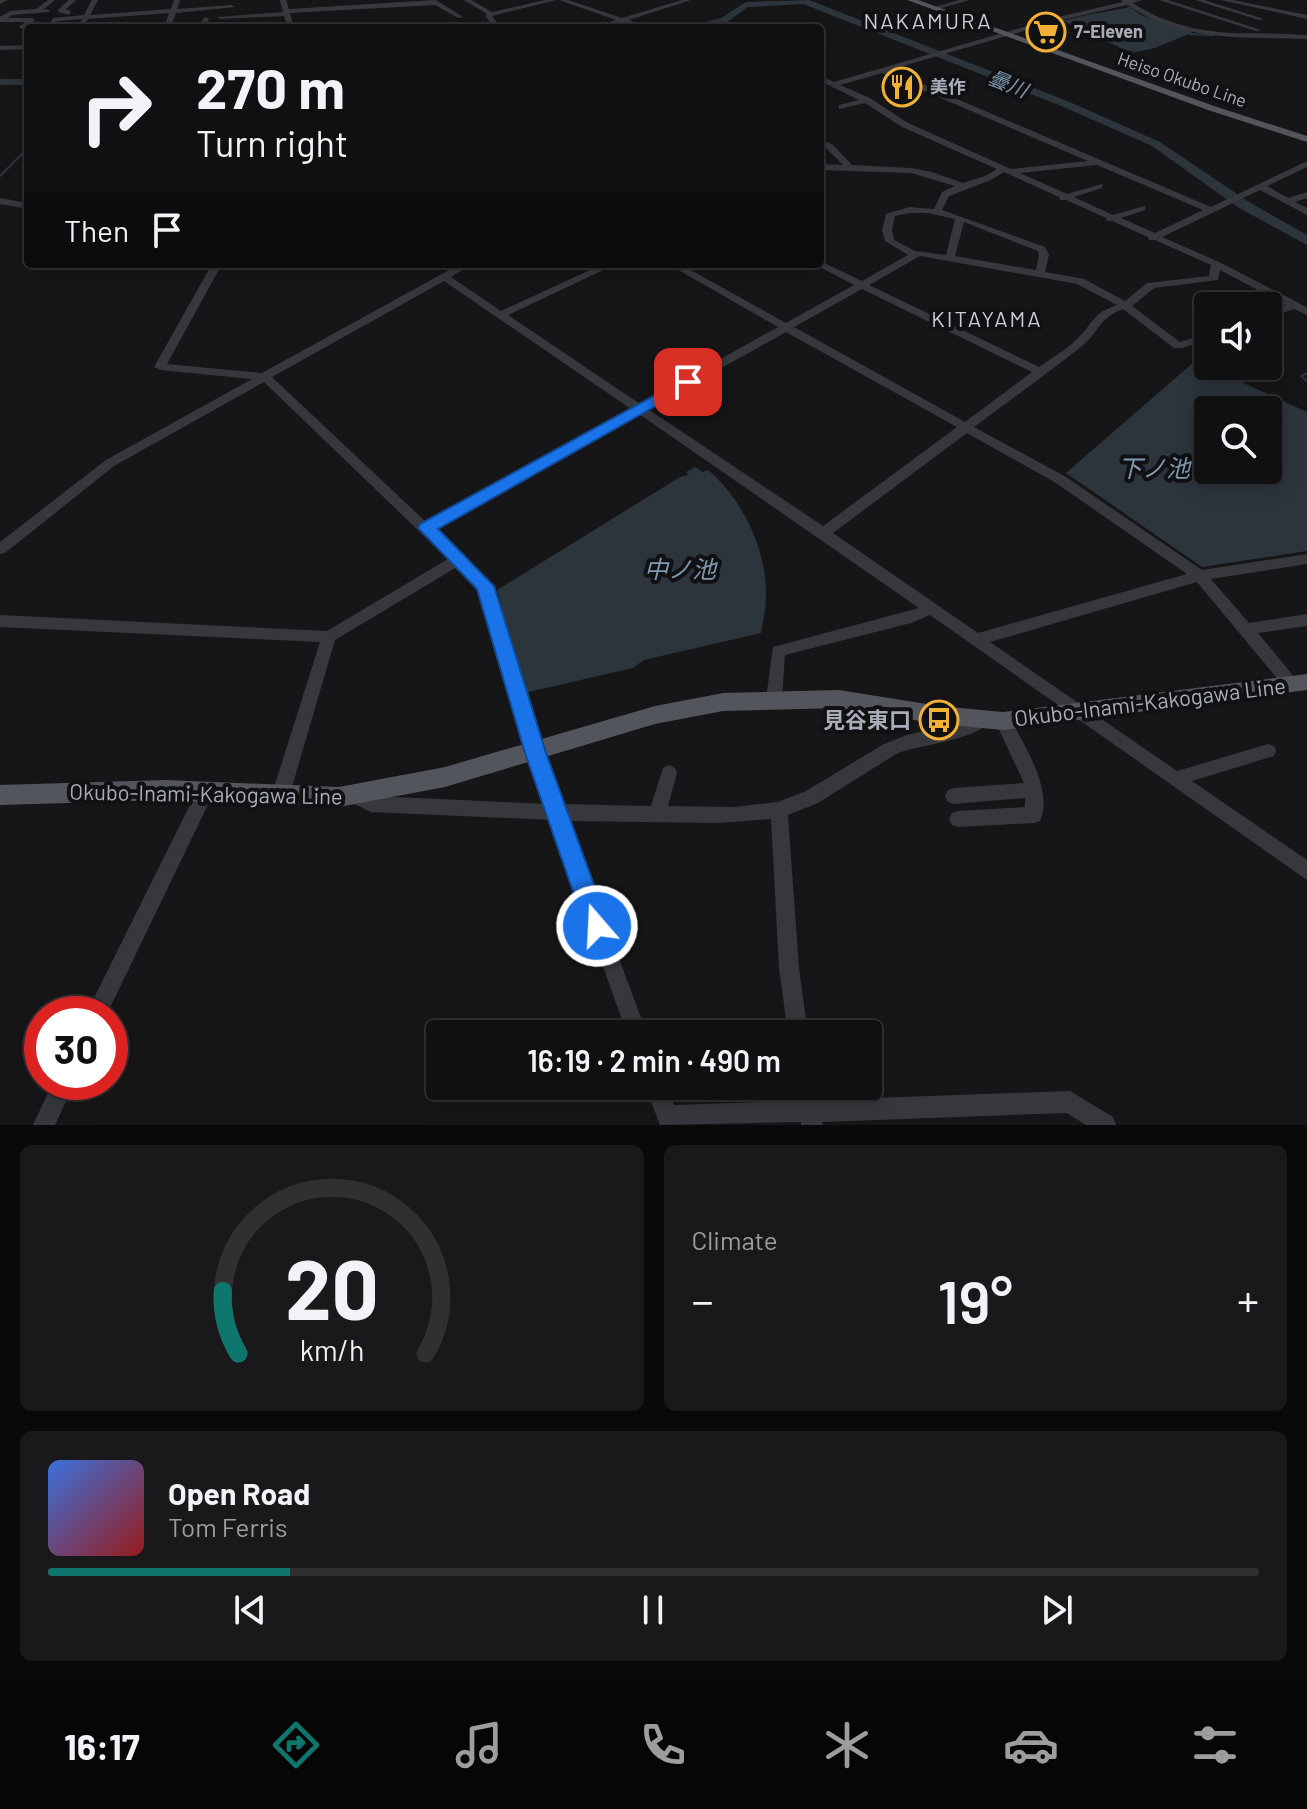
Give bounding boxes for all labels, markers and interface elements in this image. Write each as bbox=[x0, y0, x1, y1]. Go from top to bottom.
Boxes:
district label: NAKAMURA bbox=[863, 7, 993, 33]
supermarket icon: 7-Eleven bbox=[1025, 11, 1067, 53]
place label: 7-Eleven bbox=[1074, 20, 1143, 42]
street label: Heiso Okubo Line bbox=[1115, 47, 1250, 111]
text: 270 m bbox=[196, 53, 345, 120]
icon: right bbox=[64, 56, 168, 160]
water label: 曇川 bbox=[985, 64, 1033, 102]
restaurant icon: 美作 bbox=[881, 66, 923, 108]
place label: 美作 bbox=[930, 75, 966, 97]
text: Turn right bbox=[196, 121, 348, 164]
icon: arrive bbox=[145, 208, 189, 252]
text: Then bbox=[64, 212, 129, 248]
map controls bbox=[1194, 292, 1282, 484]
button: sound bbox=[1194, 292, 1282, 380]
district label: KITAYAMA bbox=[931, 305, 1043, 331]
pin bbox=[654, 348, 722, 416]
icon: arrive bbox=[666, 360, 710, 404]
button: search bbox=[1194, 396, 1282, 484]
water label: 下ノ池 bbox=[1118, 453, 1192, 482]
water label: 中ノ池 bbox=[644, 554, 718, 583]
street label: Okubo-Inami-Kakogawa Line bbox=[1013, 671, 1287, 731]
bus stop icon: 見谷東口 bbox=[918, 699, 960, 741]
place label: 見谷東口 bbox=[823, 706, 911, 732]
street label: Okubo-Inami-Kakogawa Line bbox=[69, 778, 343, 808]
position arrow bbox=[555, 884, 639, 968]
speed limit sign: 30 bbox=[24, 996, 128, 1100]
text: 16:19 · 2 min · 490 m bbox=[527, 1042, 781, 1078]
text: Climate bbox=[692, 1224, 778, 1255]
text: 20 bbox=[285, 1237, 379, 1337]
text: 19° bbox=[938, 1264, 1013, 1336]
text: − bbox=[692, 1273, 714, 1326]
text: + bbox=[1237, 1273, 1259, 1326]
text: km/h bbox=[299, 1332, 364, 1367]
text: Open Road bbox=[168, 1475, 310, 1511]
text: Tom Ferris bbox=[168, 1511, 288, 1542]
icon: previous bbox=[228, 1588, 272, 1632]
icon: pause bbox=[631, 1588, 675, 1632]
icon: next bbox=[1035, 1588, 1079, 1632]
icon: directions bbox=[268, 1717, 324, 1773]
icon: music bbox=[451, 1717, 507, 1773]
icon: phone bbox=[635, 1717, 691, 1773]
icon: climate bbox=[819, 1717, 875, 1773]
icon: car bbox=[1003, 1717, 1059, 1773]
icon: filters bbox=[1187, 1717, 1243, 1773]
text: 16:17 bbox=[64, 1724, 140, 1767]

